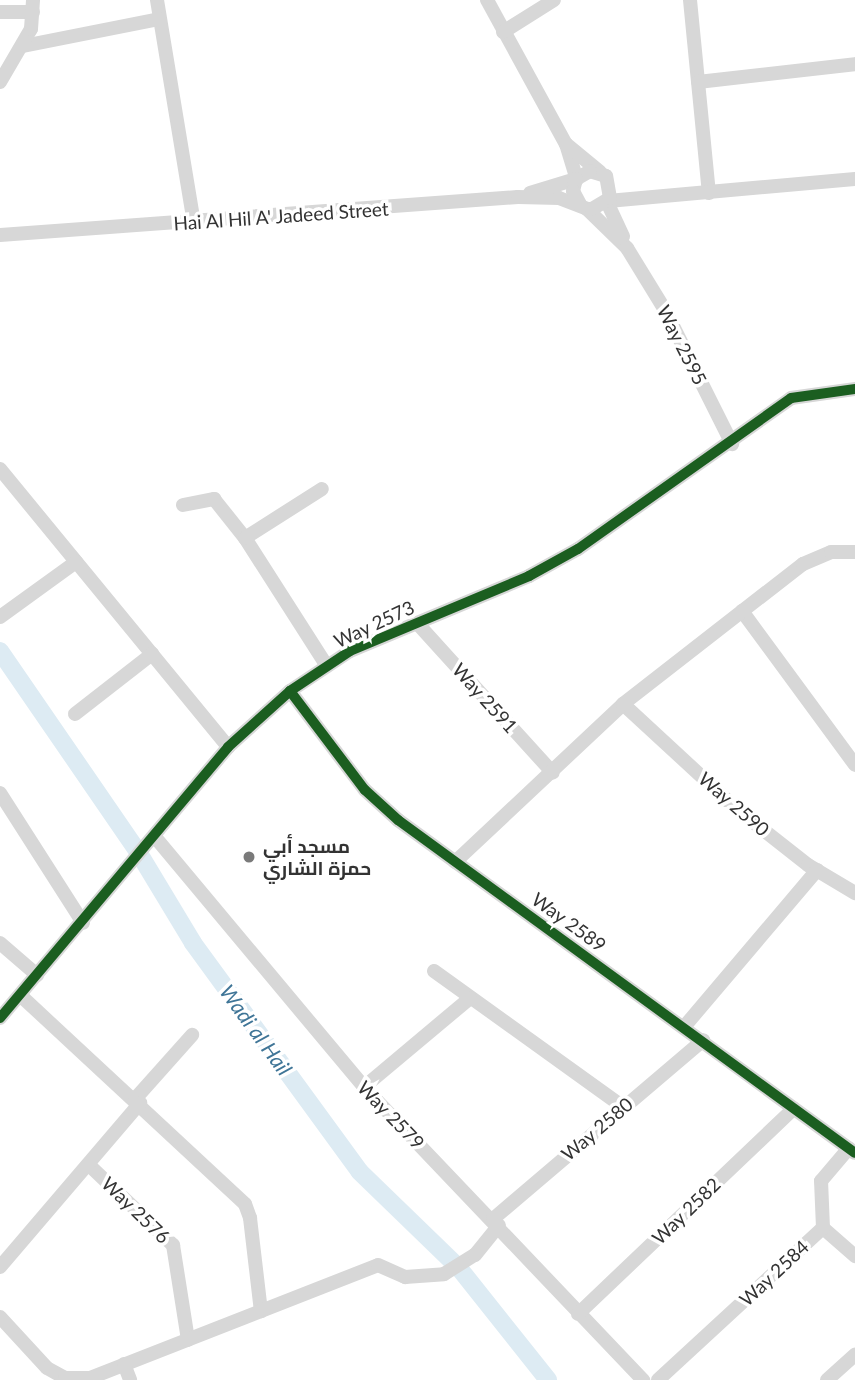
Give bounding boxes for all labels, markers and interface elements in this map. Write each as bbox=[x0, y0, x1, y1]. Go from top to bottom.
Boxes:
street label: Hai Al Hil A' Jadeed Street bbox=[172, 197, 390, 235]
street label: Way 2595 bbox=[652, 301, 712, 389]
street label: Way 2573 bbox=[330, 595, 418, 653]
street label: Way 2591 bbox=[448, 658, 522, 738]
street label: Way 2590 bbox=[694, 767, 774, 841]
place label: مسجد أبي حمزة الشاري bbox=[263, 835, 371, 879]
marker: مسجد أبي حمزة الشاري bbox=[241, 849, 257, 865]
street label: Way 2589 bbox=[527, 887, 611, 957]
water label: Wadi al Hail bbox=[215, 980, 297, 1080]
street label: Way 2579 bbox=[353, 1076, 429, 1154]
street label: Way 2580 bbox=[557, 1092, 637, 1166]
street label: Way 2576 bbox=[97, 1172, 175, 1248]
street label: Way 2582 bbox=[647, 1173, 725, 1249]
street label: Way 2584 bbox=[735, 1235, 813, 1311]

